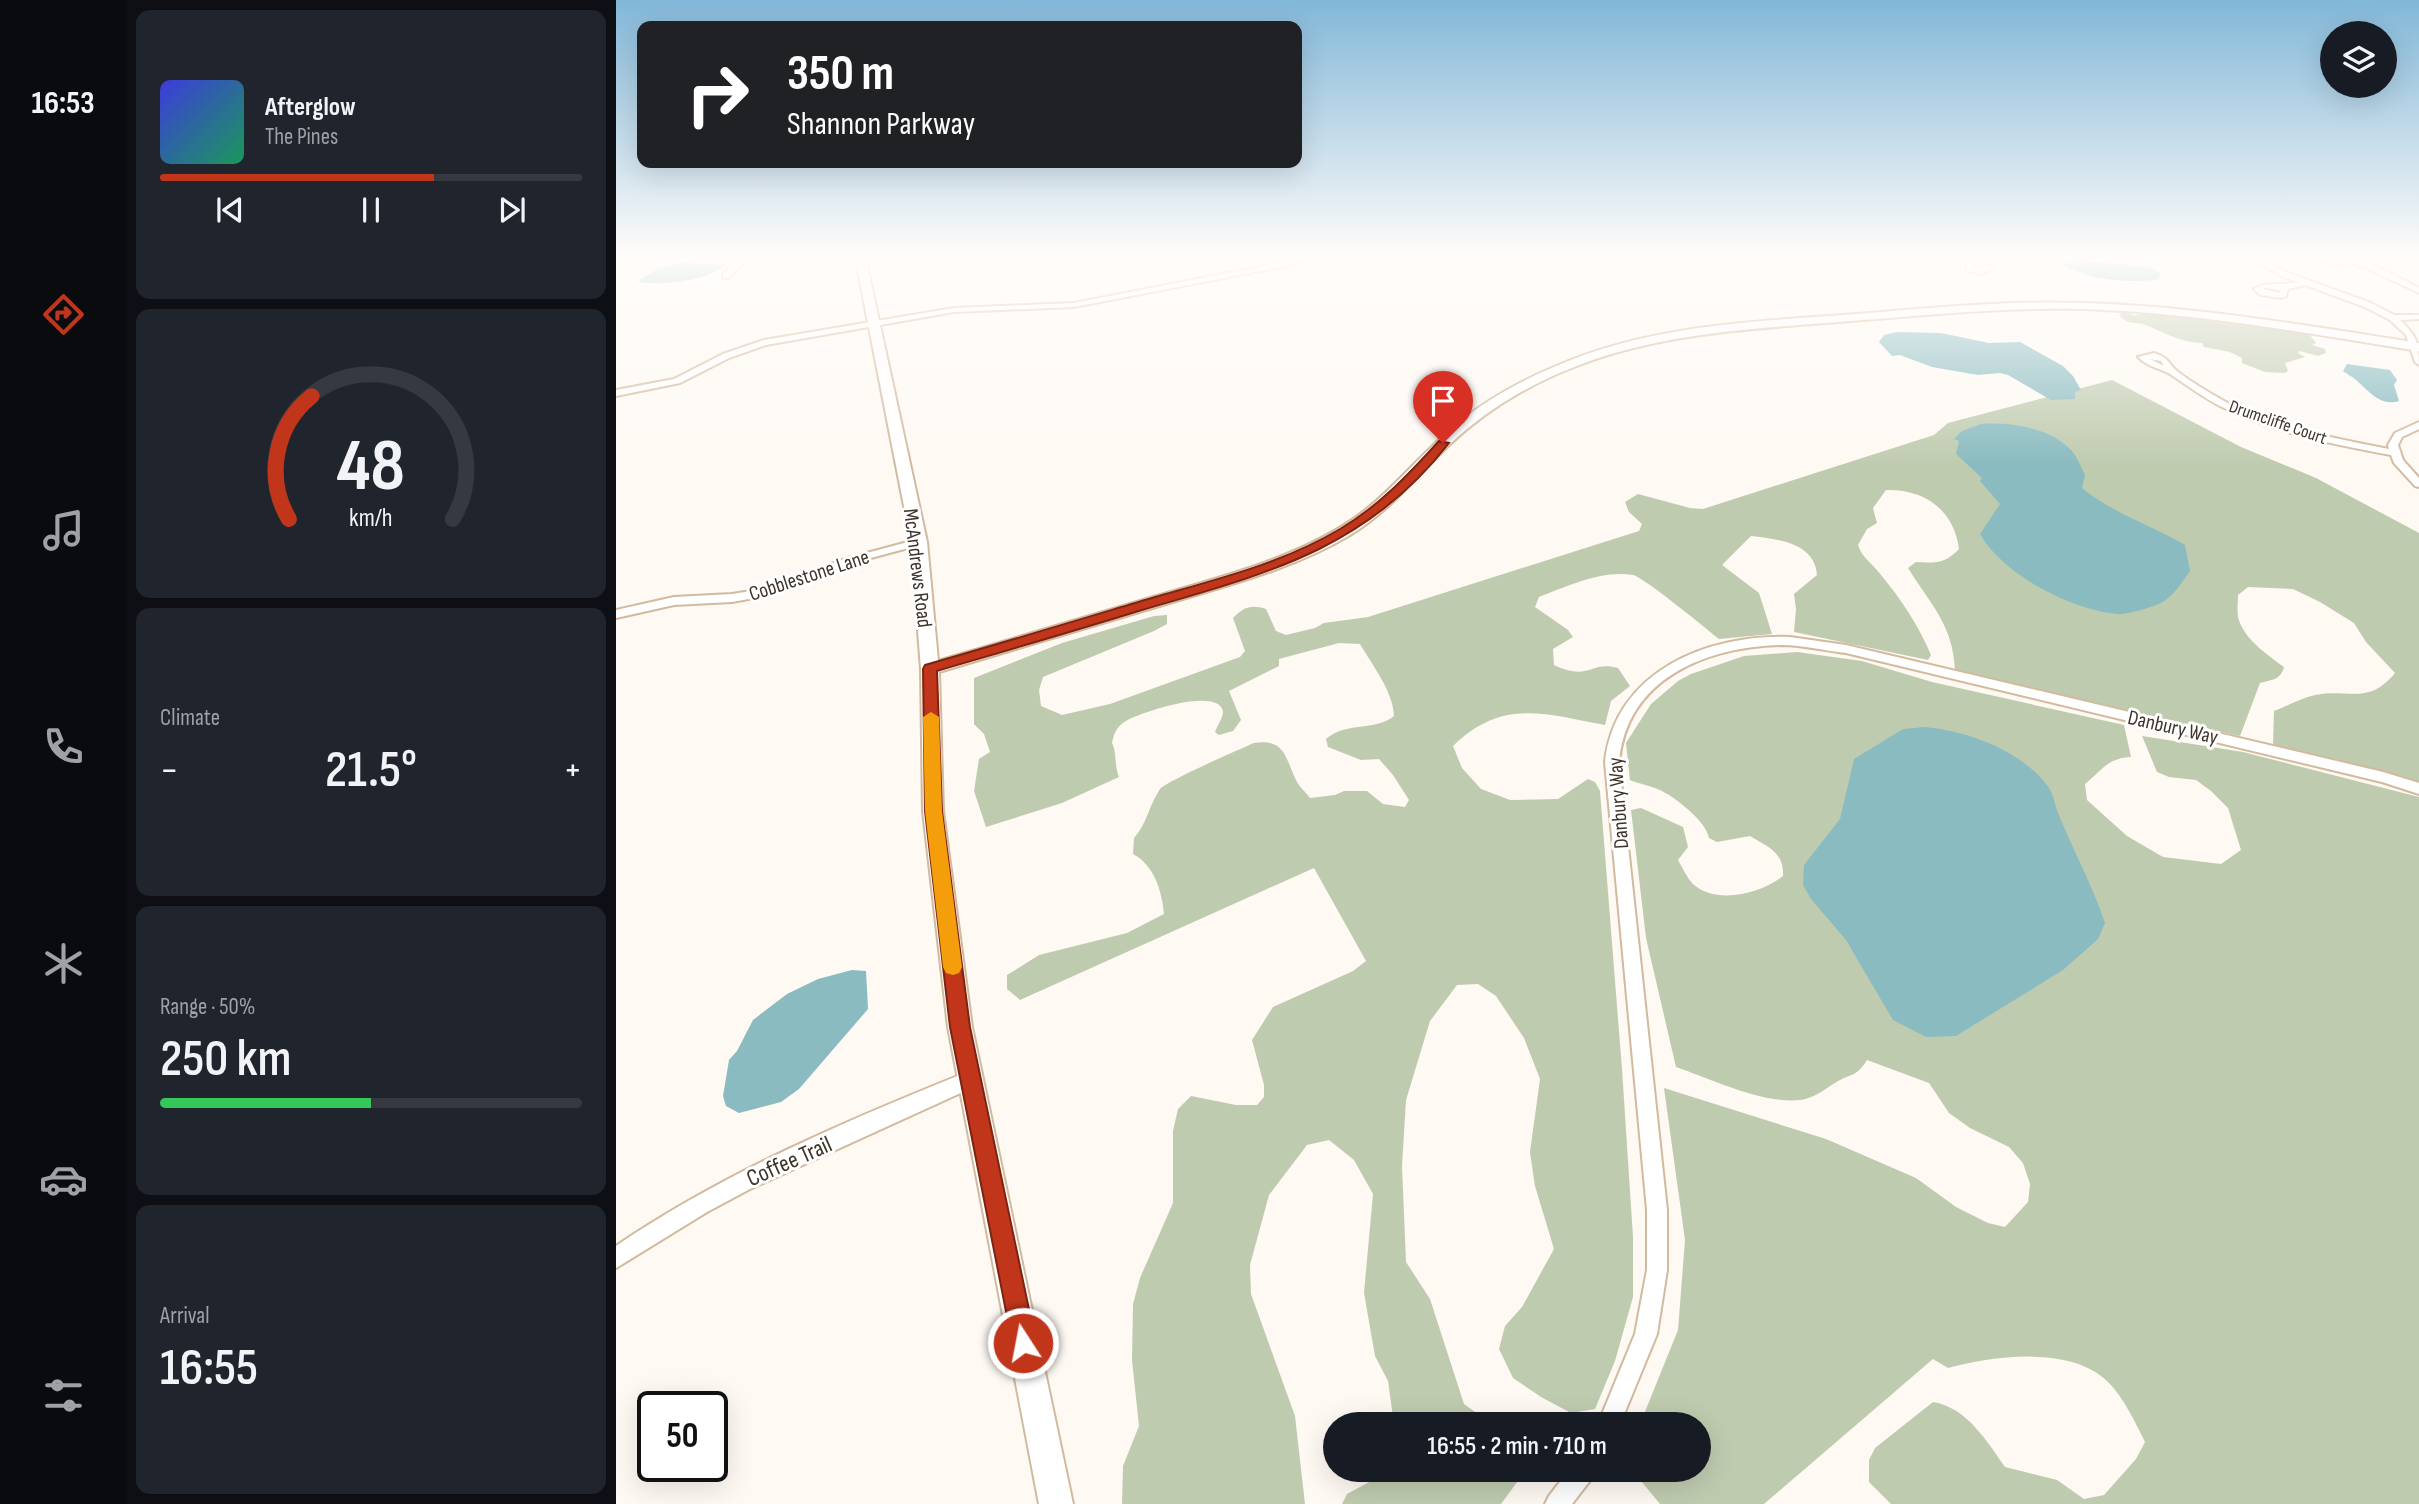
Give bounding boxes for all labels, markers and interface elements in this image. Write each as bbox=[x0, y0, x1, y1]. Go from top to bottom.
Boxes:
map controls bbox=[2320, 21, 2397, 98]
button: layers bbox=[2320, 21, 2397, 98]
text: 350 m bbox=[787, 45, 894, 104]
icon: right bbox=[672, 49, 763, 140]
text: 16:53 bbox=[31, 84, 95, 123]
text: Afterglow bbox=[265, 92, 356, 123]
text: Shannon Parkway bbox=[787, 105, 975, 144]
text: The Pines bbox=[265, 123, 338, 151]
icon: previous bbox=[211, 191, 249, 229]
icon: pause bbox=[352, 191, 390, 229]
icon: next bbox=[493, 191, 531, 229]
icon: directions bbox=[39, 290, 88, 339]
pin bbox=[1413, 371, 1473, 443]
icon: arrive bbox=[1424, 382, 1462, 420]
street label: Drumcliffe Court bbox=[2226, 396, 2330, 449]
text: 48 bbox=[337, 424, 405, 512]
text: km/h bbox=[349, 503, 393, 534]
icon: music bbox=[39, 506, 88, 555]
street label: McAndrews Road bbox=[898, 507, 937, 629]
street label: Cobblestone Lane bbox=[746, 544, 872, 607]
text: Climate bbox=[160, 704, 220, 732]
street label: Danbury Way bbox=[2125, 705, 2220, 750]
icon: phone bbox=[39, 722, 88, 771]
text: 21.5° bbox=[325, 739, 417, 802]
text: − bbox=[160, 748, 179, 793]
text: + bbox=[563, 748, 582, 793]
street label: Danbury Way bbox=[1603, 756, 1634, 849]
icon: climate bbox=[39, 939, 88, 988]
text: Range · 50% bbox=[160, 993, 255, 1021]
text: 250 km bbox=[160, 1028, 292, 1091]
street label: Coffee Trail bbox=[742, 1130, 836, 1193]
icon: car bbox=[39, 1155, 88, 1204]
text: Arrival bbox=[160, 1302, 209, 1330]
position arrow bbox=[986, 1306, 1060, 1380]
text: 16:55 bbox=[160, 1337, 258, 1400]
icon: filters bbox=[39, 1371, 88, 1420]
speed limit sign: 50 bbox=[637, 1391, 728, 1482]
text: 16:55 · 2 min · 710 m bbox=[1427, 1431, 1607, 1462]

